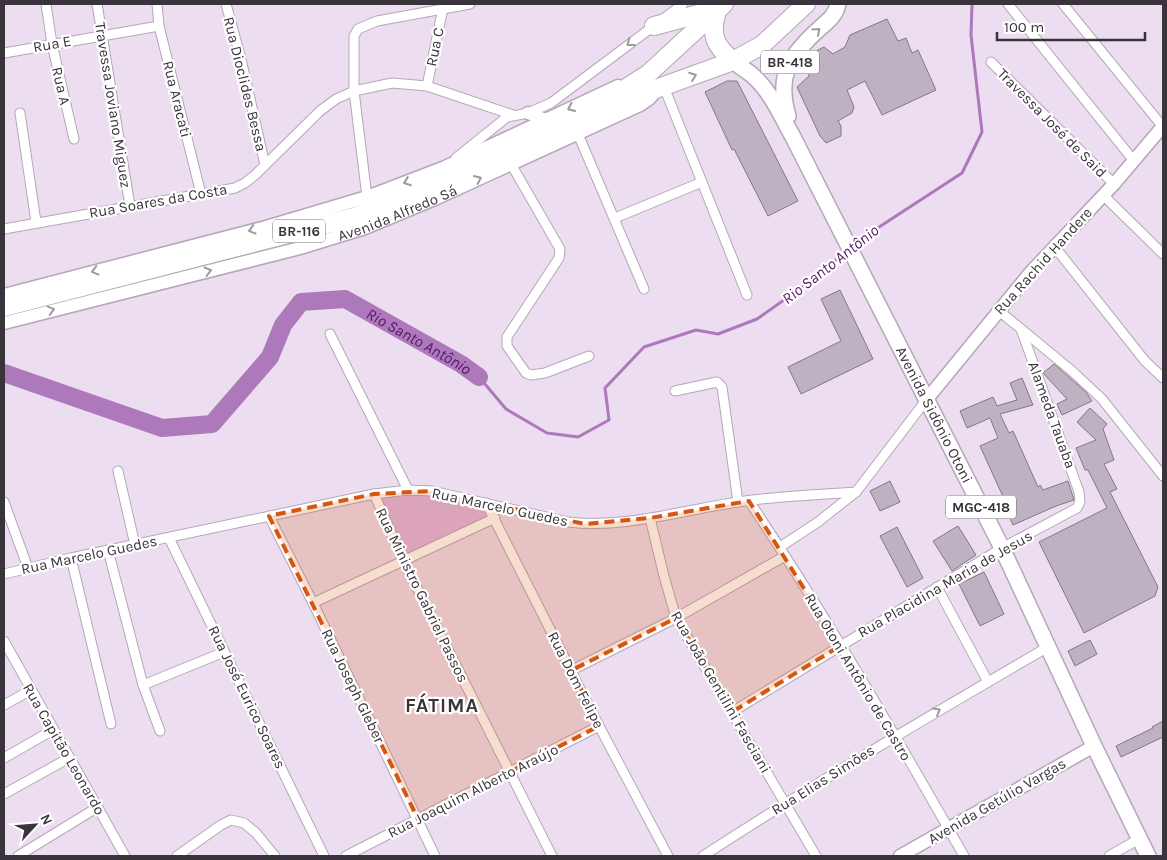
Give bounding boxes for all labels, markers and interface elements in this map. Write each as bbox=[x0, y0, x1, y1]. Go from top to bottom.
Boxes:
scale bar bbox=[997, 10, 1144, 42]
street label: Rua Dioclides Bessa bbox=[220, 15, 270, 153]
text: 100 m bbox=[1004, 18, 1044, 36]
street label: Travessa Joviano Miguez bbox=[91, 21, 135, 189]
street label: Rua C bbox=[422, 26, 448, 68]
one-way arrow bbox=[811, 28, 820, 37]
street label: Rua E bbox=[31, 32, 73, 56]
one-way arrow bbox=[627, 38, 636, 46]
road number: BR-418 bbox=[761, 51, 819, 74]
street label: Rua Aracati bbox=[159, 59, 195, 139]
street label: Rua A bbox=[48, 65, 74, 107]
street label: Travessa José de Said bbox=[994, 65, 1110, 181]
one-way arrow bbox=[688, 72, 696, 82]
one-way arrow bbox=[567, 102, 576, 112]
one-way arrow bbox=[403, 175, 412, 186]
one-way arrow bbox=[473, 175, 482, 186]
street label: Rua Soares da Costa bbox=[87, 180, 229, 222]
street label: Avenida Alfredo Sá bbox=[336, 181, 460, 245]
street label: Rua Rachid Handere bbox=[990, 204, 1096, 318]
road number: BR-116 bbox=[273, 220, 325, 242]
water label: Rio Santo Antônio bbox=[778, 221, 883, 308]
one-way arrow bbox=[248, 224, 256, 235]
one-way arrow bbox=[90, 265, 99, 276]
one-way arrow bbox=[204, 266, 213, 277]
water label: Rio Santo Antônio bbox=[363, 304, 475, 379]
one-way arrow bbox=[46, 306, 54, 316]
street label: Avenida Sidônio Otoni bbox=[892, 343, 976, 486]
street label: Alameda Tauaba bbox=[1024, 359, 1080, 471]
street label: Rua Marcelo Guedes bbox=[430, 484, 570, 530]
road number: MGC-418 bbox=[946, 496, 1016, 518]
street label: Rua Ministro Gabriel Passos bbox=[372, 505, 472, 685]
street label: Rua Placidina Maria de Jesus bbox=[854, 527, 1036, 641]
street label: Rua Marcelo Guedes bbox=[19, 532, 159, 578]
street label: Rua Otoni Antônio de Castro bbox=[801, 590, 915, 764]
street label: Rua João Gentilini Fasciani bbox=[667, 608, 775, 776]
street label: Rua José Eurico Soares bbox=[205, 623, 289, 771]
street label: Rua Joseph Gleber bbox=[318, 626, 389, 747]
street label: Rua Dom Felipe bbox=[544, 629, 608, 731]
street label: Rua Capitão Leonardo bbox=[19, 680, 109, 818]
district label: FÁTIMA bbox=[405, 692, 479, 717]
one-way arrow bbox=[932, 707, 941, 717]
street label: Rua Joaquim Alberto Araújo bbox=[385, 740, 561, 842]
street label: Rua Elias Simões bbox=[768, 741, 878, 819]
street label: Avenida Getúlio Vargas bbox=[925, 754, 1069, 848]
north arrow bbox=[10, 800, 60, 850]
text: N bbox=[36, 811, 56, 828]

